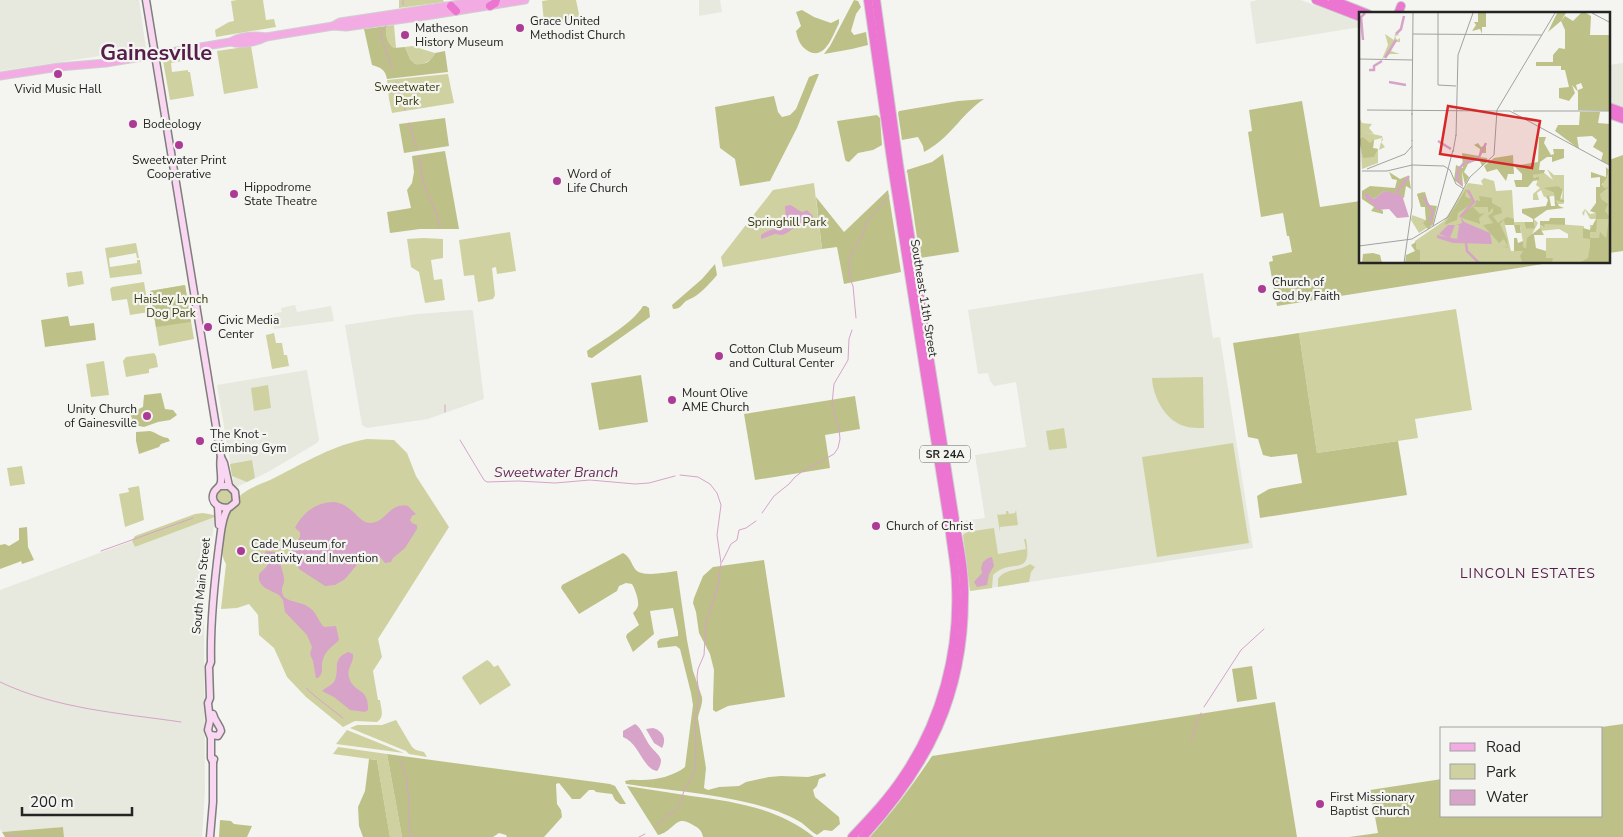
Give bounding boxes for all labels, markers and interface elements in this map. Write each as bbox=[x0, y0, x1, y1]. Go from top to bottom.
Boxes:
inset map bbox=[1359, 12, 1610, 264]
place label: Grace United Methodist Church bbox=[530, 13, 625, 43]
place label: Matheson History Museum bbox=[415, 20, 504, 50]
marker: Grace United Methodist Church bbox=[514, 22, 526, 34]
marker: Matheson History Museum bbox=[399, 29, 411, 41]
district label: Gainesville bbox=[100, 38, 212, 68]
marker: Vivid Music Hall bbox=[52, 68, 64, 80]
park label: Sweetwater Park bbox=[374, 79, 440, 109]
place label: Vivid Music Hall bbox=[14, 81, 102, 97]
place label: Bodeology bbox=[143, 116, 202, 132]
marker: Bodeology bbox=[127, 118, 139, 130]
marker: Sweetwater Print Cooperative bbox=[173, 139, 185, 151]
place label: Sweetwater Print Cooperative bbox=[132, 152, 227, 182]
place label: Word of Life Church bbox=[567, 166, 628, 196]
marker: Word of Life Church bbox=[551, 175, 563, 187]
place label: Hippodrome State Theatre bbox=[244, 179, 317, 209]
marker: Hippodrome State Theatre bbox=[228, 188, 240, 200]
park label: Springhill Park bbox=[747, 214, 828, 230]
street label: Southeast 11th Street bbox=[907, 238, 941, 359]
place label: Church of God by Faith bbox=[1272, 274, 1340, 304]
marker: Church of God by Faith bbox=[1256, 283, 1268, 295]
park label: Haisley Lynch Dog Park bbox=[134, 291, 208, 321]
place label: Civic Media Center bbox=[218, 312, 279, 342]
marker: Civic Media Center bbox=[202, 321, 214, 333]
place label: Cotton Club Museum and Cultural Center bbox=[729, 341, 843, 371]
marker: Cotton Club Museum and Cultural Center bbox=[713, 350, 725, 362]
place label: Mount Olive AME Church bbox=[682, 385, 749, 415]
marker: Mount Olive AME Church bbox=[666, 394, 678, 406]
place label: Unity Church of Gainesville bbox=[64, 401, 137, 431]
marker: Unity Church of Gainesville bbox=[141, 410, 153, 422]
place label: The Knot - Climbing Gym bbox=[210, 426, 287, 456]
marker: The Knot - Climbing Gym bbox=[194, 435, 206, 447]
road number: SR 24A bbox=[920, 446, 970, 462]
water label: Sweetwater Branch bbox=[494, 463, 618, 482]
place label: Church of Christ bbox=[886, 518, 974, 534]
marker: Church of Christ bbox=[870, 520, 882, 532]
street label: South Main Street bbox=[188, 536, 214, 635]
place label: Cade Museum for Creativity and Invention bbox=[251, 536, 378, 566]
marker: Cade Museum for Creativity and Invention bbox=[235, 545, 247, 557]
district label: LINCOLN ESTATES bbox=[1460, 564, 1596, 583]
legend bbox=[1440, 727, 1603, 817]
text: Road bbox=[1486, 737, 1521, 757]
text: Park bbox=[1486, 762, 1516, 782]
scale bar bbox=[22, 784, 132, 816]
text: Water bbox=[1486, 787, 1529, 807]
place label: First Missionary Baptist Church bbox=[1330, 789, 1415, 819]
text: 200 m bbox=[30, 792, 74, 812]
marker: First Missionary Baptist Church bbox=[1314, 798, 1326, 810]

